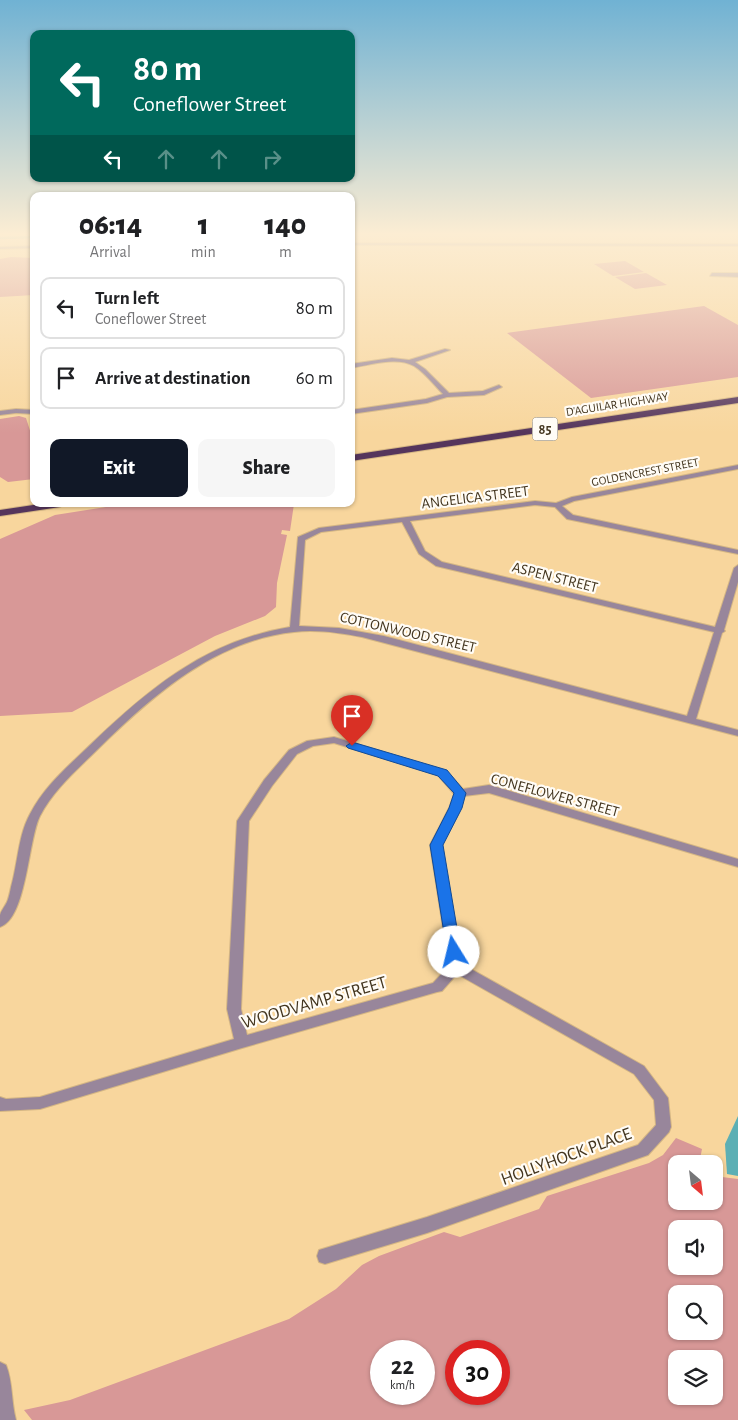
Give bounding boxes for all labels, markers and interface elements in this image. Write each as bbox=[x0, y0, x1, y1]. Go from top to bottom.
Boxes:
icon: left bbox=[50, 50, 115, 115]
text: 80 m bbox=[133, 52, 202, 87]
text: Coneflower Street bbox=[133, 93, 286, 115]
icon: left bbox=[99, 145, 127, 173]
icon: ahead bbox=[152, 145, 180, 173]
icon: ahead bbox=[205, 145, 233, 173]
icon: right bbox=[258, 145, 286, 173]
text: 06:14 bbox=[79, 210, 142, 240]
text: 1 bbox=[198, 210, 209, 240]
text: 140 bbox=[264, 210, 306, 240]
text: Arrival bbox=[90, 244, 131, 260]
text: min bbox=[191, 244, 216, 260]
text: m bbox=[279, 244, 292, 260]
text: Turn left bbox=[95, 289, 159, 308]
icon: left bbox=[52, 294, 80, 322]
text: 80 m bbox=[296, 299, 333, 318]
text: Coneflower Street bbox=[95, 311, 206, 327]
icon: arrive bbox=[52, 364, 80, 392]
text: Arrive at destination bbox=[95, 369, 251, 388]
text: 60 m bbox=[296, 369, 333, 388]
street label: D'AGUILAR HIGHWAY bbox=[565, 390, 670, 418]
road number: 85 bbox=[532, 418, 558, 440]
button: Exit bbox=[50, 439, 188, 497]
button: Share bbox=[198, 439, 335, 497]
street label: GOLDENCREST STREET bbox=[590, 456, 700, 488]
street label: ANGELICA STREET bbox=[420, 483, 530, 512]
street label: ASPEN STREET bbox=[510, 560, 600, 596]
street label: COTTONWOOD STREET bbox=[338, 610, 478, 656]
pin bbox=[331, 695, 373, 746]
icon: arrive bbox=[338, 702, 366, 730]
street label: CONEFLOWER STREET bbox=[489, 771, 621, 820]
position arrow bbox=[427, 925, 479, 977]
street label: WOODVAMP STREET bbox=[240, 974, 389, 1032]
street label: HOLLYHOCK PLACE bbox=[499, 1125, 634, 1189]
north arrow bbox=[668, 1155, 722, 1210]
map controls bbox=[668, 1155, 723, 1405]
button: sound bbox=[668, 1220, 723, 1275]
button: search bbox=[668, 1285, 723, 1340]
speed limit sign: 30 bbox=[445, 1340, 510, 1405]
button: layers bbox=[668, 1350, 723, 1405]
text: 22 bbox=[391, 1354, 414, 1379]
text: km/h bbox=[390, 1379, 415, 1391]

